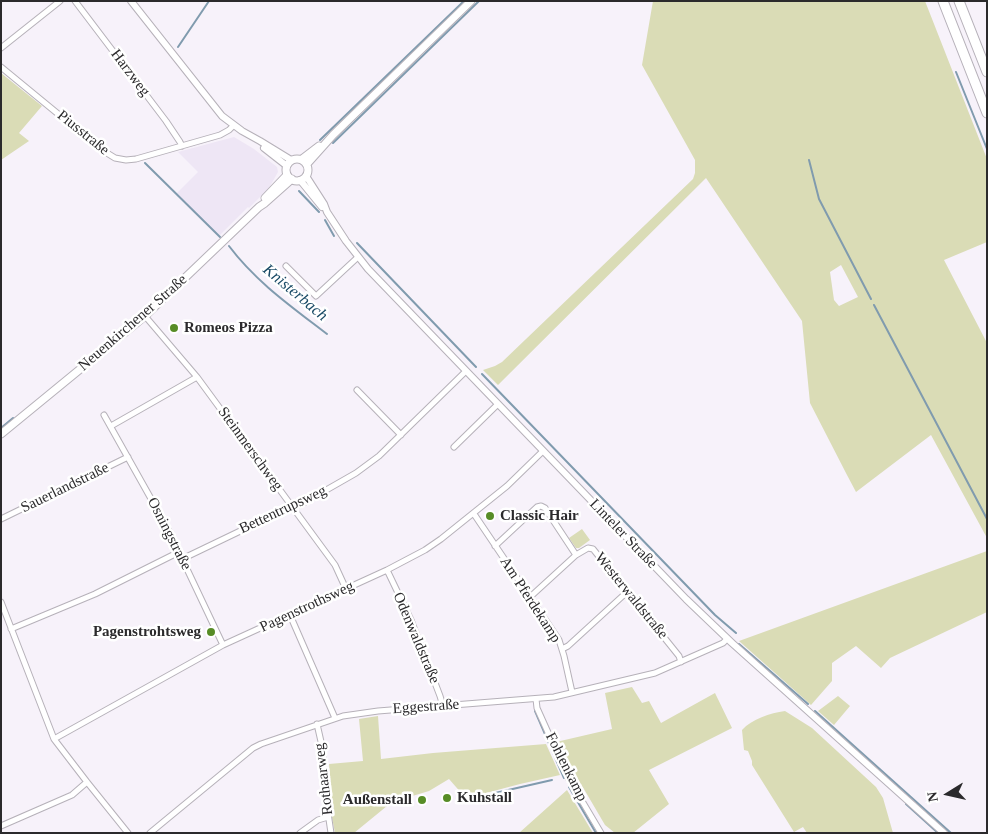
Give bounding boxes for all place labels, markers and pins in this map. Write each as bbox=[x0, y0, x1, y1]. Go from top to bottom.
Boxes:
place label: Romeos Pizza bbox=[184, 319, 273, 337]
marker: Romeos Pizza bbox=[168, 322, 180, 334]
place label: Classic Hair bbox=[500, 507, 579, 525]
marker: Classic Hair bbox=[484, 510, 496, 522]
place label: Pagenstrohtsweg bbox=[93, 623, 201, 641]
marker: Pagenstrohtsweg bbox=[205, 626, 217, 638]
place label: Kuhstall bbox=[457, 789, 512, 807]
place label: Außenstall bbox=[343, 791, 412, 809]
marker: Kuhstall bbox=[441, 792, 453, 804]
marker: Außenstall bbox=[416, 794, 428, 806]

